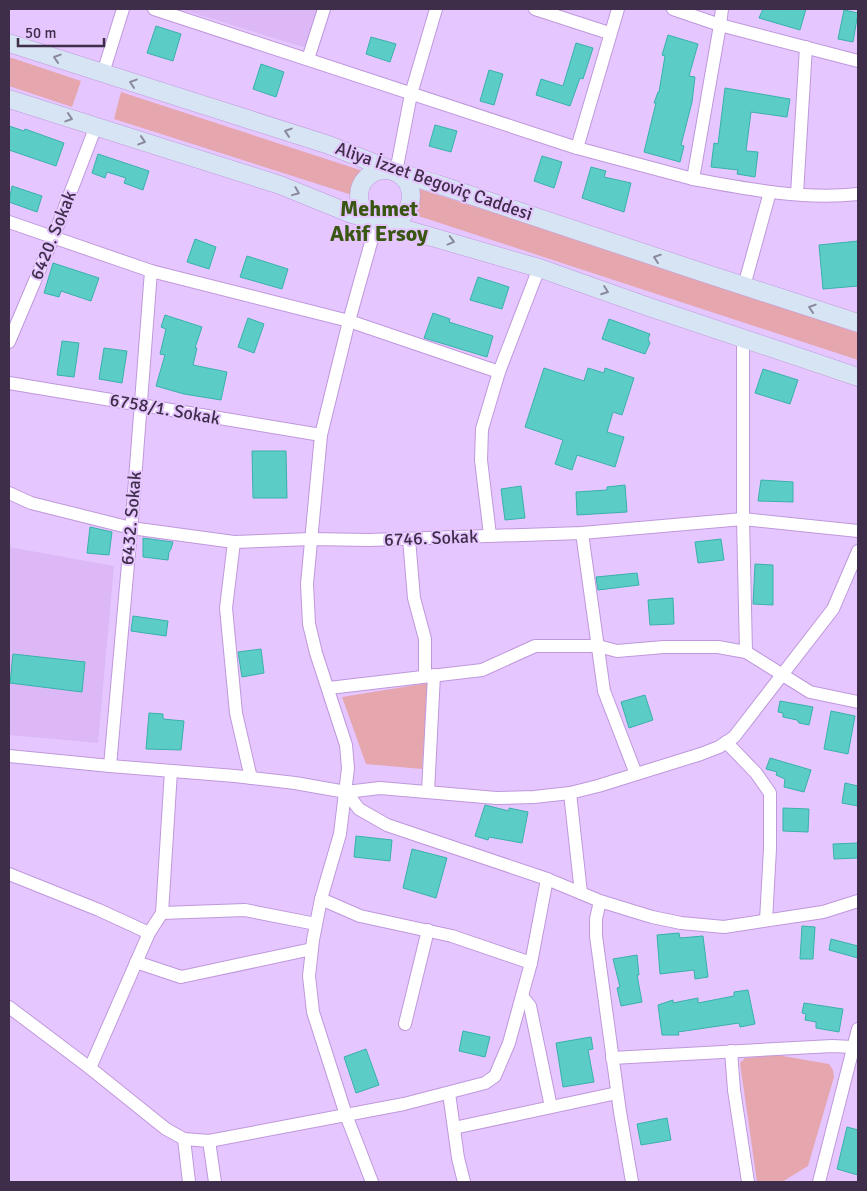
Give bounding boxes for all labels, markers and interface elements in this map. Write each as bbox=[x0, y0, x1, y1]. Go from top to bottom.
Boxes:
scale bar bbox=[18, 15, 104, 47]
text: 50 m bbox=[25, 24, 56, 42]
one-way arrow bbox=[53, 54, 62, 64]
one-way arrow bbox=[130, 78, 138, 88]
one-way arrow bbox=[64, 112, 72, 122]
one-way arrow bbox=[285, 127, 293, 137]
one-way arrow bbox=[137, 135, 146, 145]
street label: Aliya İzzet Begoviç Caddesi bbox=[333, 137, 535, 225]
one-way arrow bbox=[292, 186, 300, 196]
street label: 6420. Sokak bbox=[25, 187, 81, 283]
district label: Mehmet Akif Ersoy bbox=[330, 195, 428, 247]
one-way arrow bbox=[446, 236, 454, 246]
one-way arrow bbox=[654, 253, 662, 263]
one-way arrow bbox=[601, 285, 609, 295]
one-way arrow bbox=[808, 303, 816, 313]
street label: 6758/1. Sokak bbox=[108, 388, 222, 430]
street label: 6432. Sokak bbox=[116, 470, 146, 566]
street label: 6746. Sokak bbox=[384, 525, 478, 551]

